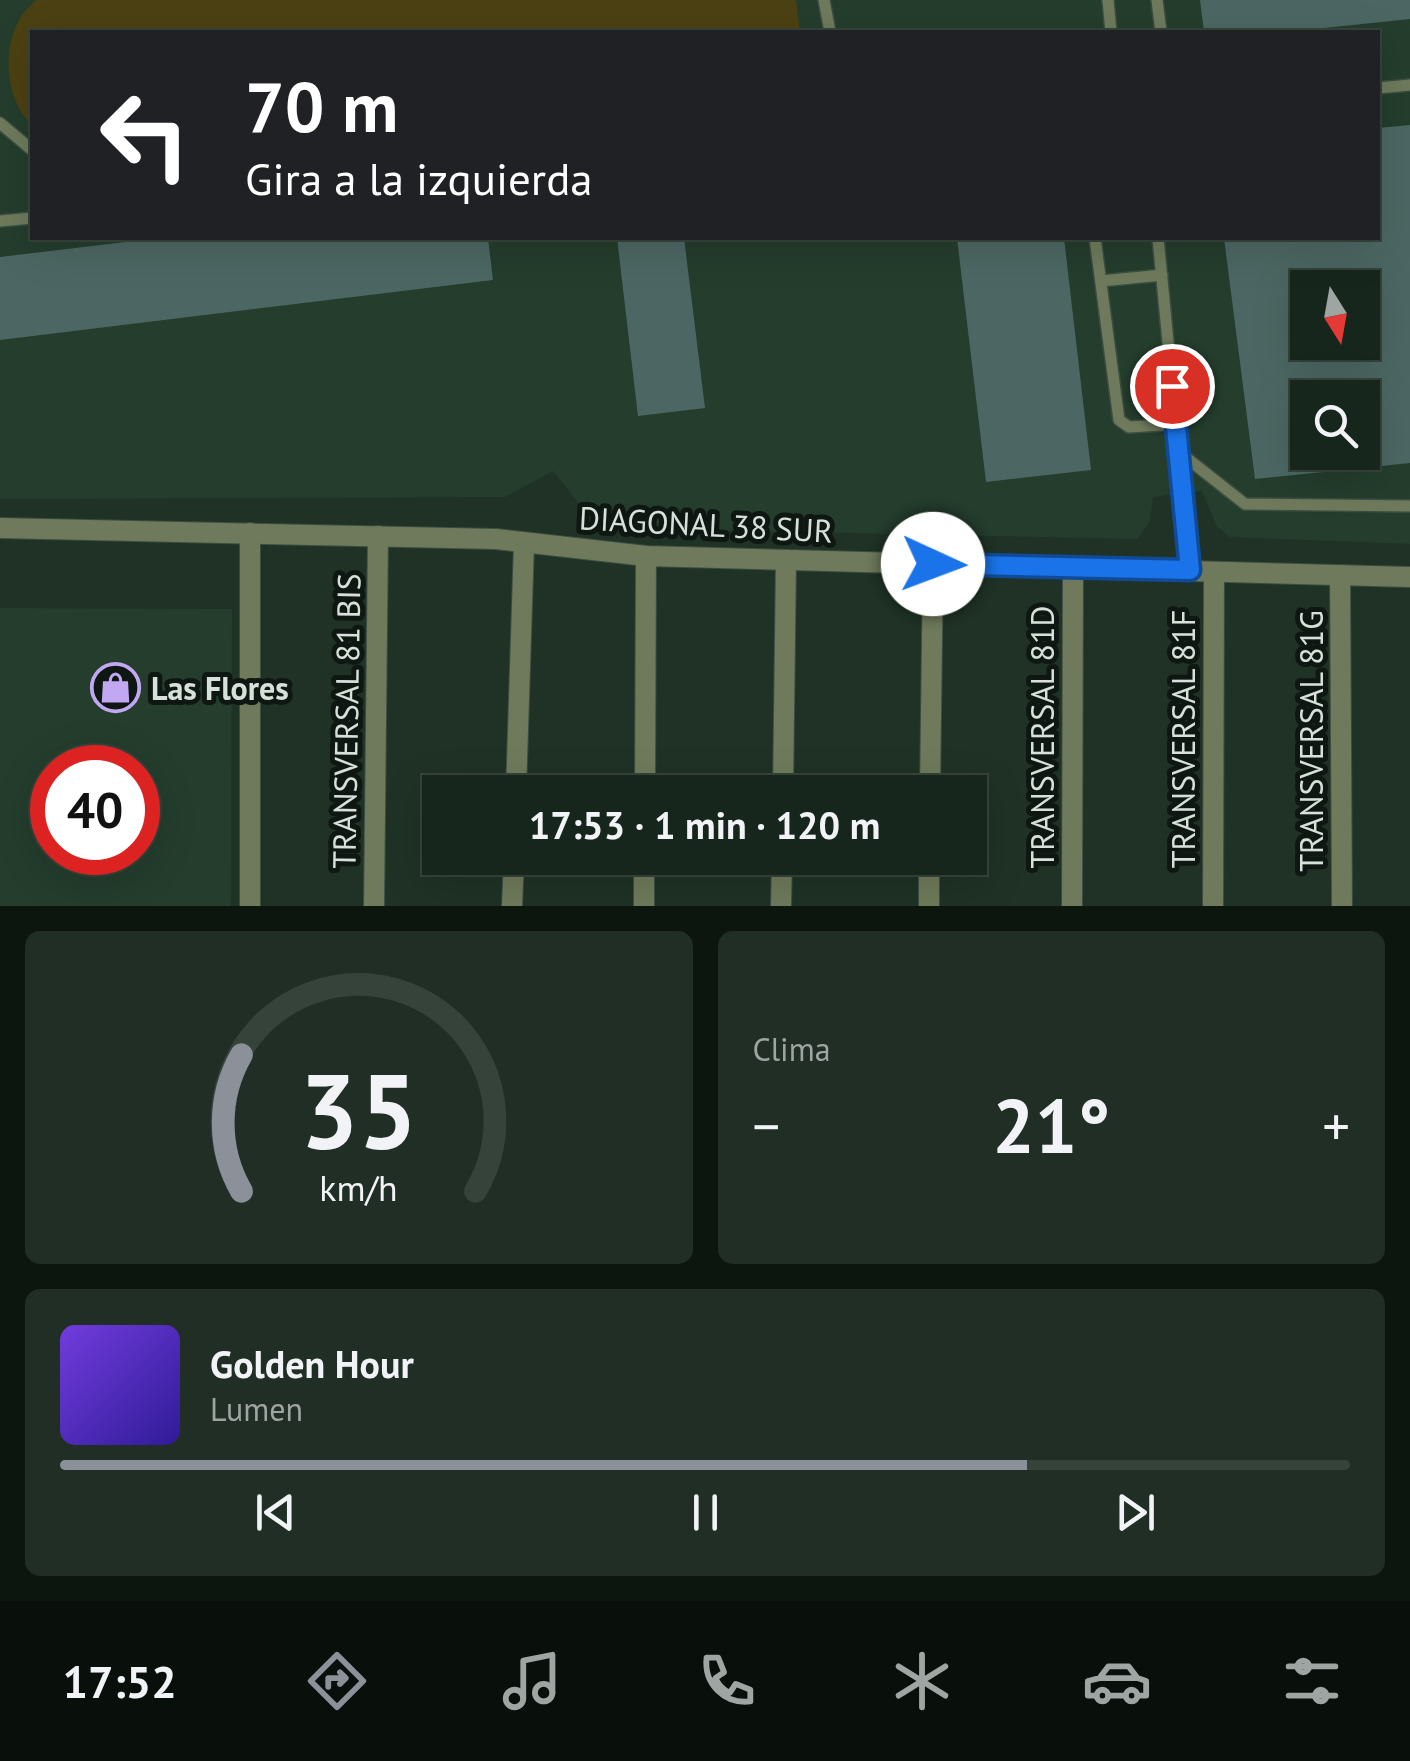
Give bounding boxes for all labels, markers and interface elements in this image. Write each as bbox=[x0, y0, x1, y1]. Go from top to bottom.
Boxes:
text: 70 m bbox=[245, 61, 398, 151]
icon: left bbox=[80, 70, 210, 200]
text: Gira a la izquierda bbox=[245, 149, 593, 207]
north arrow bbox=[1290, 270, 1380, 360]
map controls bbox=[1290, 270, 1380, 470]
pin bbox=[1130, 344, 1215, 429]
icon: arrive bbox=[1145, 359, 1200, 414]
button: search bbox=[1290, 380, 1380, 470]
street label: DIAGONAL 38 SUR bbox=[578, 496, 834, 552]
position arrow bbox=[881, 512, 985, 616]
street label: TRANSVERSAL 81 BIS bbox=[322, 573, 370, 869]
street label: TRANSVERSAL 81D bbox=[1021, 606, 1063, 868]
street label: TRANSVERSAL 81F bbox=[1162, 610, 1204, 868]
street label: TRANSVERSAL 81G bbox=[1290, 610, 1332, 872]
shop icon: Las Flores bbox=[90, 662, 142, 714]
place label: Las Flores bbox=[151, 667, 289, 709]
speed limit sign: 40 bbox=[30, 745, 160, 875]
text: 17:53 · 1 min · 120 m bbox=[529, 800, 880, 849]
text: Clima bbox=[753, 1028, 831, 1070]
text: 35 bbox=[300, 1043, 418, 1178]
text: 21° bbox=[992, 1077, 1110, 1174]
text: − bbox=[753, 1090, 780, 1161]
text: + bbox=[1322, 1090, 1350, 1161]
text: km/h bbox=[320, 1165, 398, 1211]
text: Golden Hour bbox=[210, 1339, 414, 1388]
text: Lumen bbox=[210, 1388, 303, 1430]
icon: previous bbox=[248, 1485, 303, 1540]
icon: pause bbox=[678, 1485, 733, 1540]
icon: next bbox=[1108, 1485, 1163, 1540]
icon: directions bbox=[302, 1646, 372, 1716]
icon: music bbox=[497, 1646, 567, 1716]
icon: phone bbox=[692, 1646, 762, 1716]
icon: climate bbox=[887, 1646, 957, 1716]
icon: car bbox=[1082, 1646, 1152, 1716]
icon: filters bbox=[1277, 1646, 1347, 1716]
text: 17:52 bbox=[63, 1652, 177, 1710]

